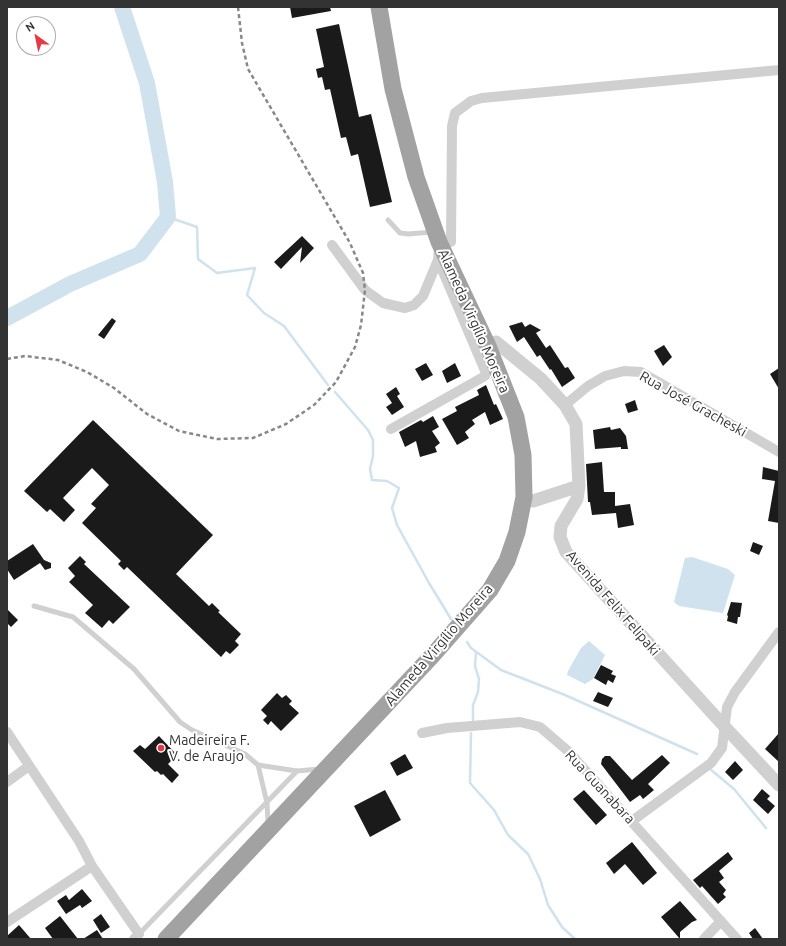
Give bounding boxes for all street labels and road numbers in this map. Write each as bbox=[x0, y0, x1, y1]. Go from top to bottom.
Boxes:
street label: Alameda Virgílio Moreira bbox=[435, 247, 513, 395]
street label: Rua José Gracheski bbox=[637, 368, 749, 440]
street label: Avenida Felix Felipaki bbox=[563, 547, 663, 659]
street label: Alameda Virgílio Moreira bbox=[382, 581, 496, 709]
street label: Rua Guanabara bbox=[562, 747, 638, 827]

